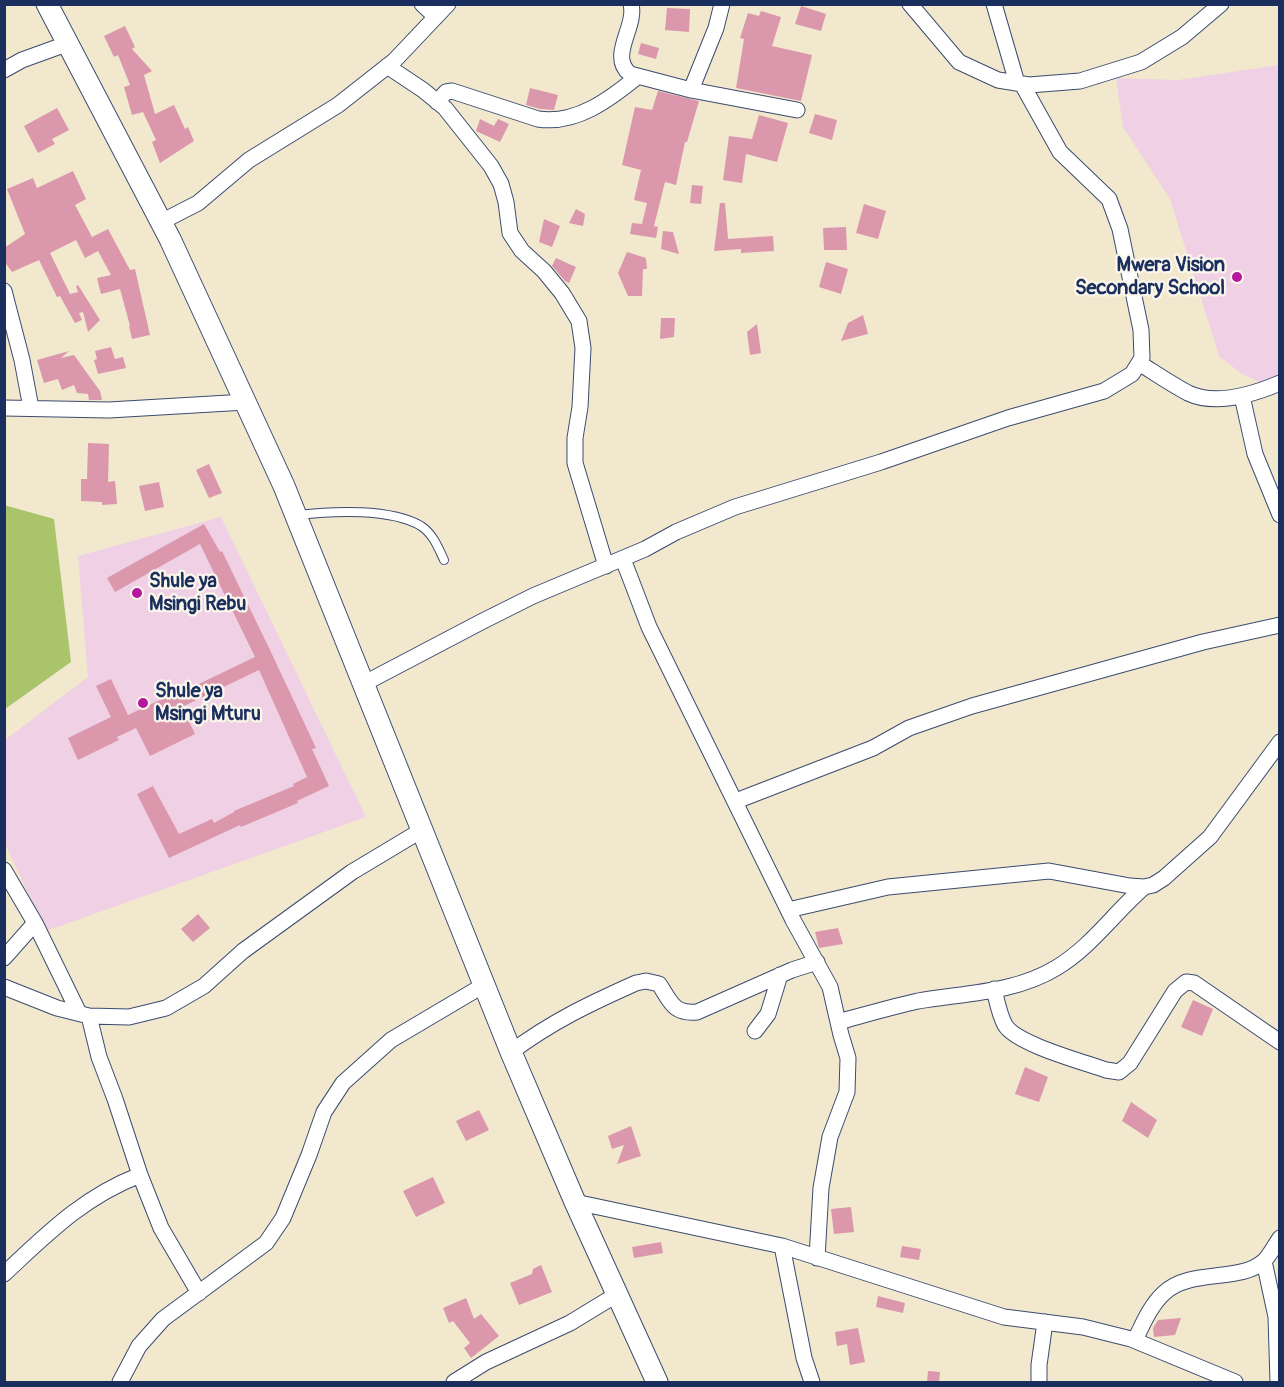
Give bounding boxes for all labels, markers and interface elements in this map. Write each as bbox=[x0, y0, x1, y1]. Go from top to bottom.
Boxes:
place label: Mwera Vision Secondary School bbox=[1075, 254, 1225, 301]
marker: Mwera Vision Secondary School bbox=[1230, 270, 1244, 284]
place label: Shule ya Msingi Rebu bbox=[149, 570, 246, 617]
marker: Shule ya Msingi Rebu bbox=[130, 586, 144, 600]
place label: Shule ya Msingi Mturu bbox=[155, 680, 261, 727]
marker: Shule ya Msingi Mturu bbox=[136, 696, 150, 710]

